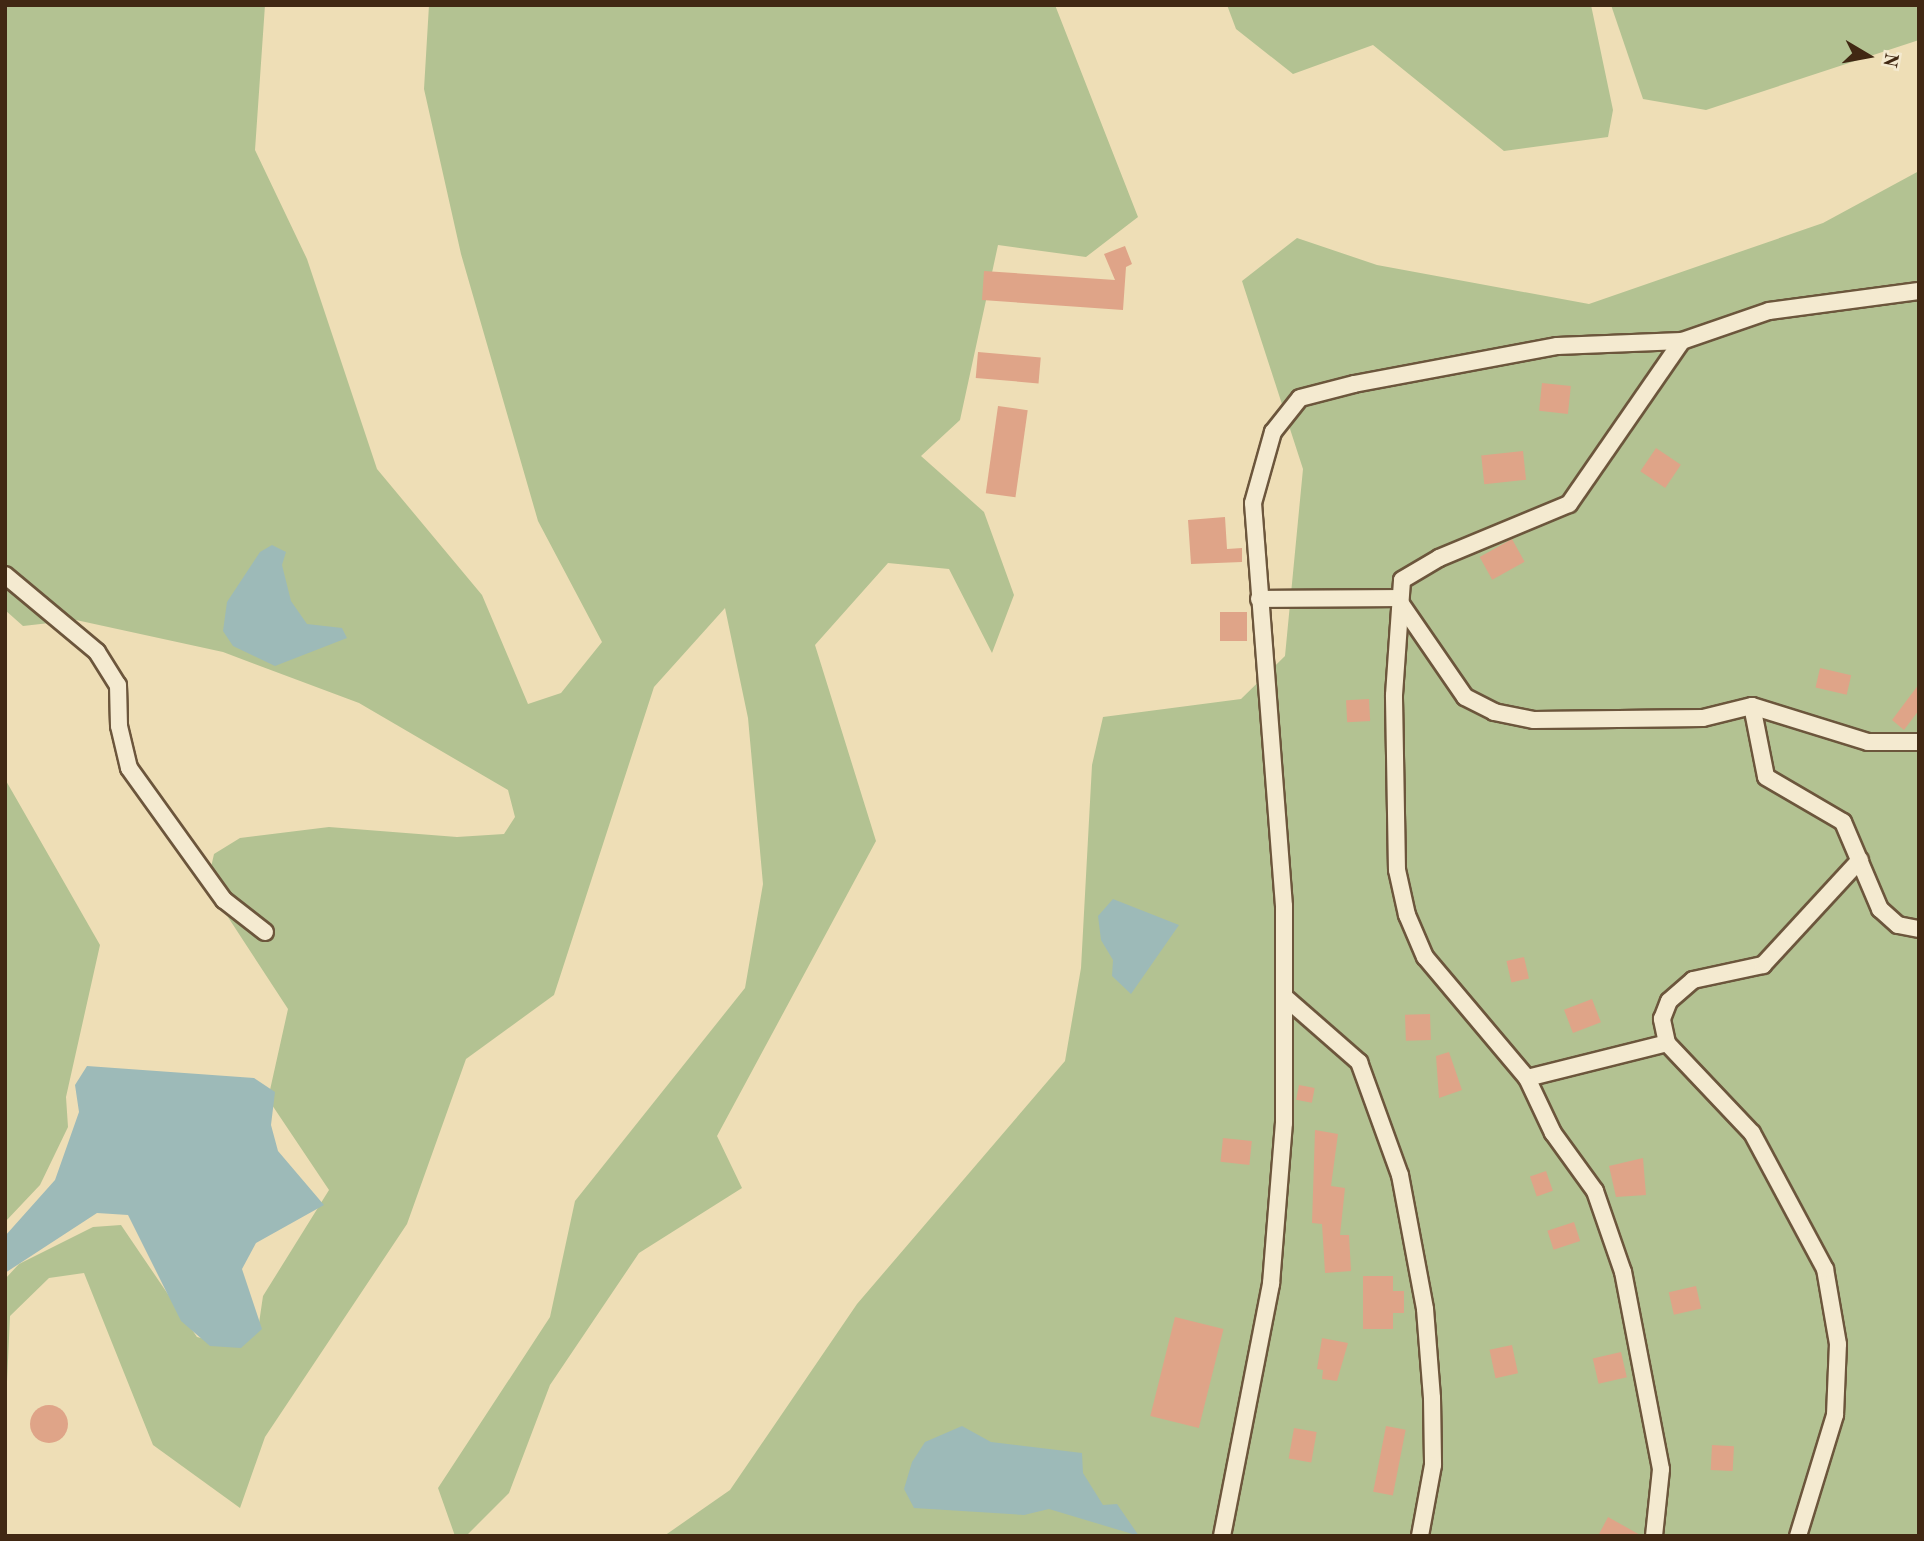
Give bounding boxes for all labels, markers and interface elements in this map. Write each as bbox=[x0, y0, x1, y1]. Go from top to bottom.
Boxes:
north arrow bbox=[1833, 21, 1903, 91]
text: N bbox=[1879, 51, 1900, 69]

